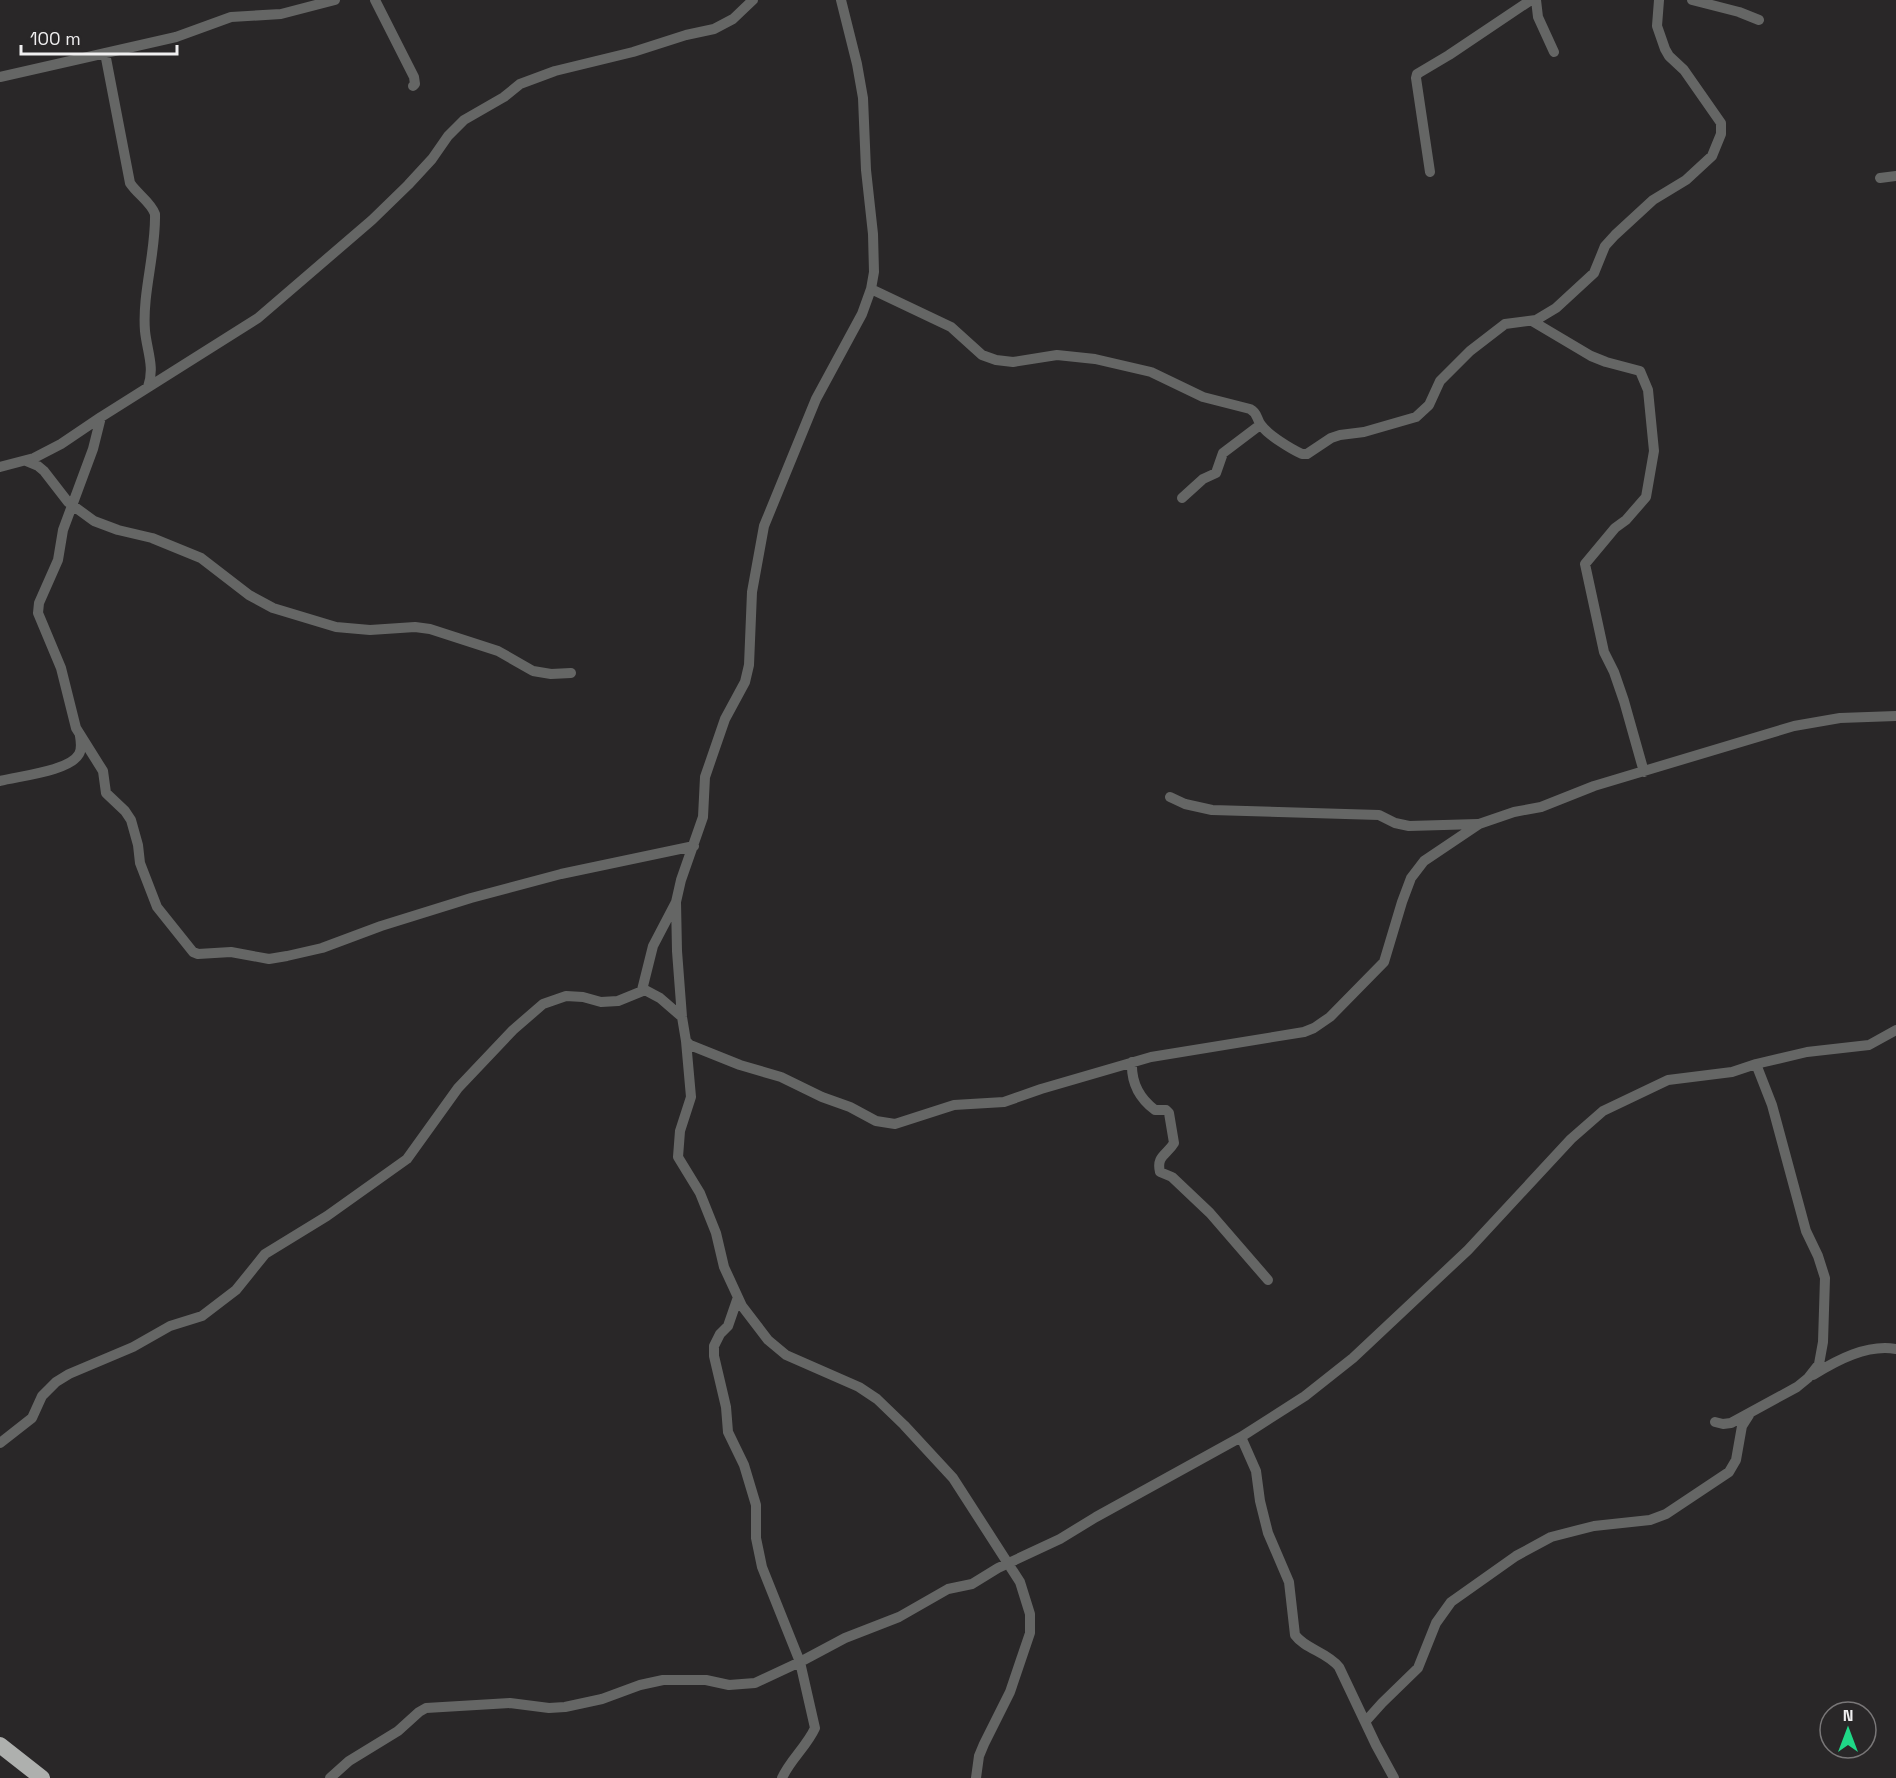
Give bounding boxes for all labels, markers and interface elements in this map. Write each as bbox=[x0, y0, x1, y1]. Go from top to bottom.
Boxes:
scale bar bbox=[21, 18, 177, 56]
text: 100 m bbox=[30, 27, 81, 50]
north arrow bbox=[1818, 1700, 1878, 1760]
text: N bbox=[1843, 1705, 1853, 1726]

